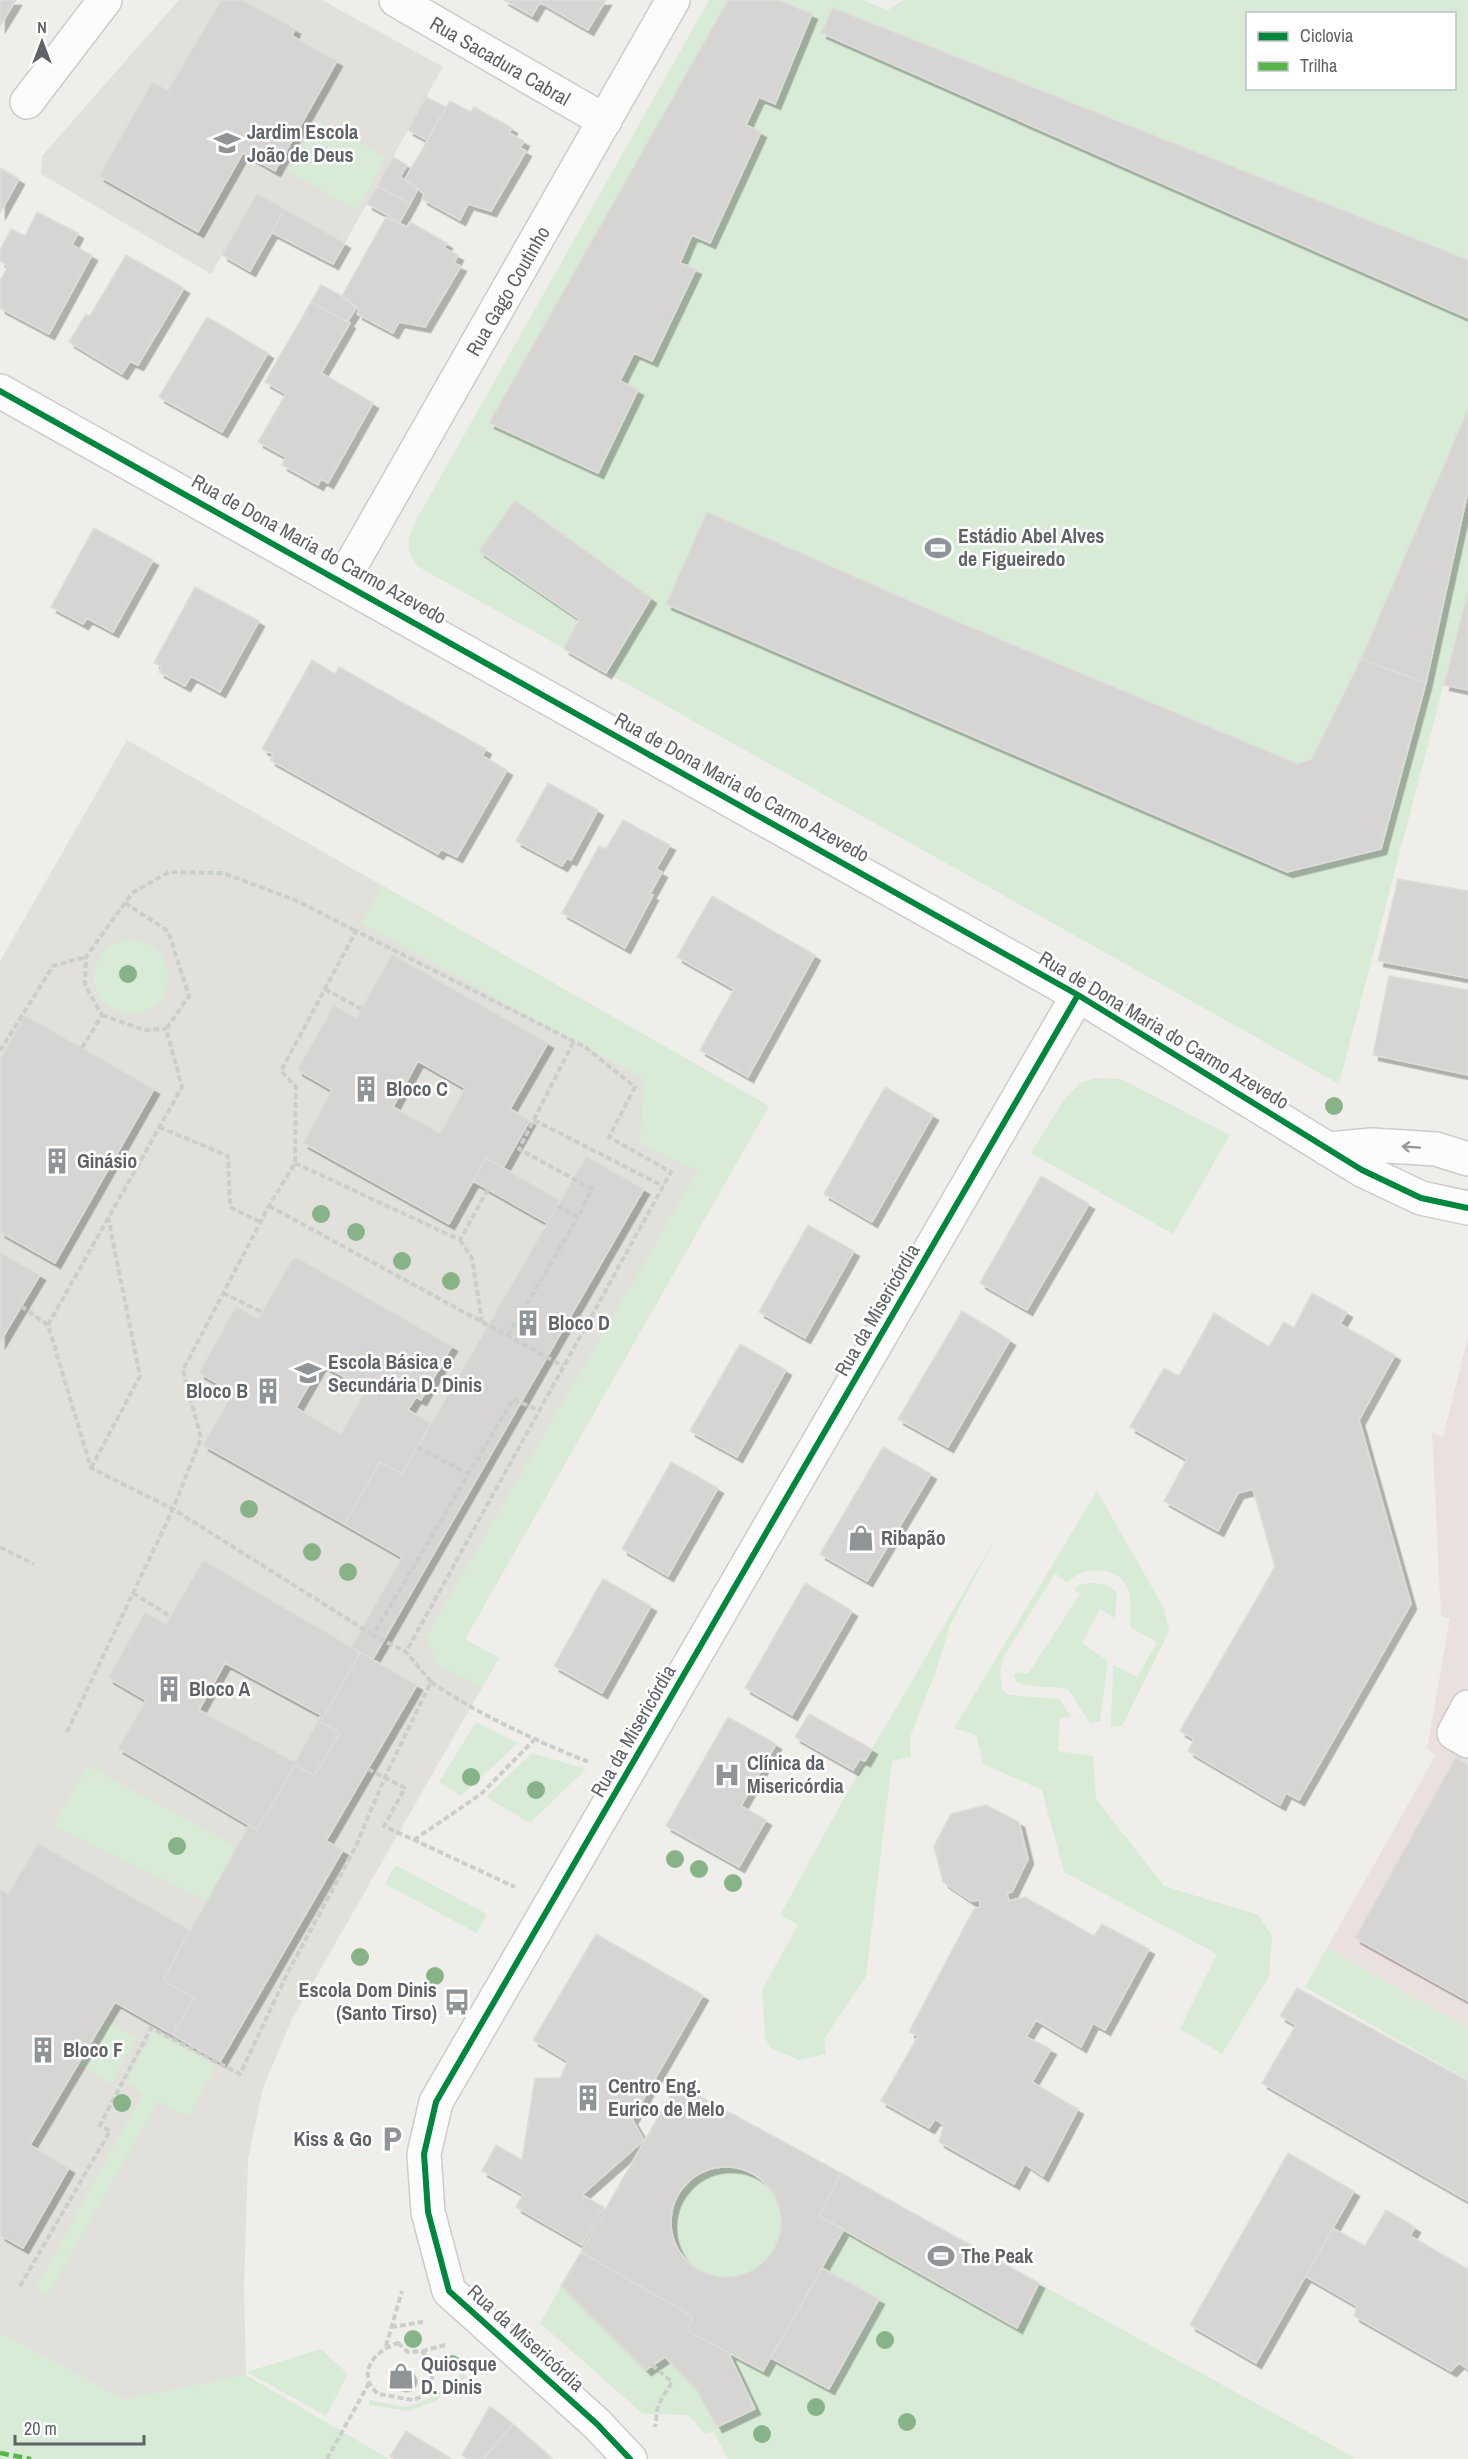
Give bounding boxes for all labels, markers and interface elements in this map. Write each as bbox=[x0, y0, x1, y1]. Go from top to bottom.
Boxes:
street label: Rua Sacadura Cabral bbox=[425, 9, 575, 112]
north arrow bbox=[12, 12, 72, 72]
legend bbox=[1246, 12, 1456, 90]
text: N bbox=[37, 16, 47, 38]
text: Ciclovia bbox=[1300, 23, 1353, 48]
text: Trilha bbox=[1300, 53, 1337, 78]
place label: Jardim Escola João de Deus bbox=[247, 118, 358, 168]
school or university icon: Jardim Escola João de Deus bbox=[212, 128, 242, 158]
street label: Rua Gago Coutinho bbox=[459, 221, 556, 361]
street label: Rua de Dona Maria do Carmo Azevedo bbox=[187, 467, 451, 630]
place label: Estádio Abel Alves de Figueiredo bbox=[958, 522, 1104, 572]
sports icon: Estádio Abel Alves de Figueiredo bbox=[923, 533, 953, 563]
street label: Rua de Dona Maria do Carmo Azevedo bbox=[610, 705, 874, 868]
street label: Rua de Dona Maria do Carmo Azevedo bbox=[1034, 944, 1294, 1115]
building icon: Bloco C bbox=[351, 1074, 381, 1104]
place label: Bloco C bbox=[386, 1075, 448, 1102]
one-way arrow bbox=[1402, 1142, 1422, 1153]
building icon: Ginásio bbox=[42, 1146, 72, 1176]
place label: Ginásio bbox=[77, 1147, 137, 1174]
street label: Rua da Misericórdia bbox=[828, 1239, 925, 1381]
building icon: Bloco D bbox=[513, 1308, 543, 1338]
place label: Bloco D bbox=[548, 1309, 610, 1336]
place label: Escola Básica e Secundária D. Dinis bbox=[328, 1348, 482, 1398]
school or university icon: Escola Básica e Secundária D. Dinis bbox=[293, 1358, 323, 1388]
building icon: Bloco B bbox=[253, 1376, 283, 1406]
place label: Bloco B bbox=[186, 1377, 248, 1404]
shop icon: Ribapão bbox=[846, 1523, 876, 1553]
place label: Ribapão bbox=[881, 1524, 946, 1551]
street label: Rua da Misericórdia bbox=[584, 1660, 681, 1802]
building icon: Bloco A bbox=[154, 1674, 184, 1704]
place label: Bloco A bbox=[189, 1675, 251, 1702]
place label: Clínica da Misericórdia bbox=[747, 1749, 844, 1799]
hospital icon: Clínica da Misericórdia bbox=[712, 1760, 742, 1790]
place label: Escola Dom Dinis (Santo Tirso) bbox=[298, 1976, 437, 2026]
bus stop icon: Escola Dom Dinis (Santo Tirso) bbox=[442, 1987, 472, 2017]
building icon: Bloco F bbox=[28, 2035, 58, 2065]
place label: Bloco F bbox=[63, 2036, 123, 2063]
place label: Centro Eng. Eurico de Melo bbox=[608, 2072, 725, 2122]
building icon: Centro Eng. Eurico de Melo bbox=[573, 2083, 603, 2113]
parking icon: Kiss & Go bbox=[377, 2124, 407, 2154]
place label: Kiss & Go bbox=[294, 2125, 372, 2152]
sports icon: The Peak bbox=[926, 2241, 956, 2271]
place label: The Peak bbox=[961, 2242, 1034, 2269]
street label: Rua da Misericórdia bbox=[462, 2278, 591, 2397]
place label: Quiosque D. Dinis bbox=[421, 2350, 497, 2400]
shop icon: Quiosque D. Dinis bbox=[386, 2361, 416, 2391]
scale bar bbox=[15, 2408, 144, 2446]
text: 20 m bbox=[24, 2416, 57, 2441]

